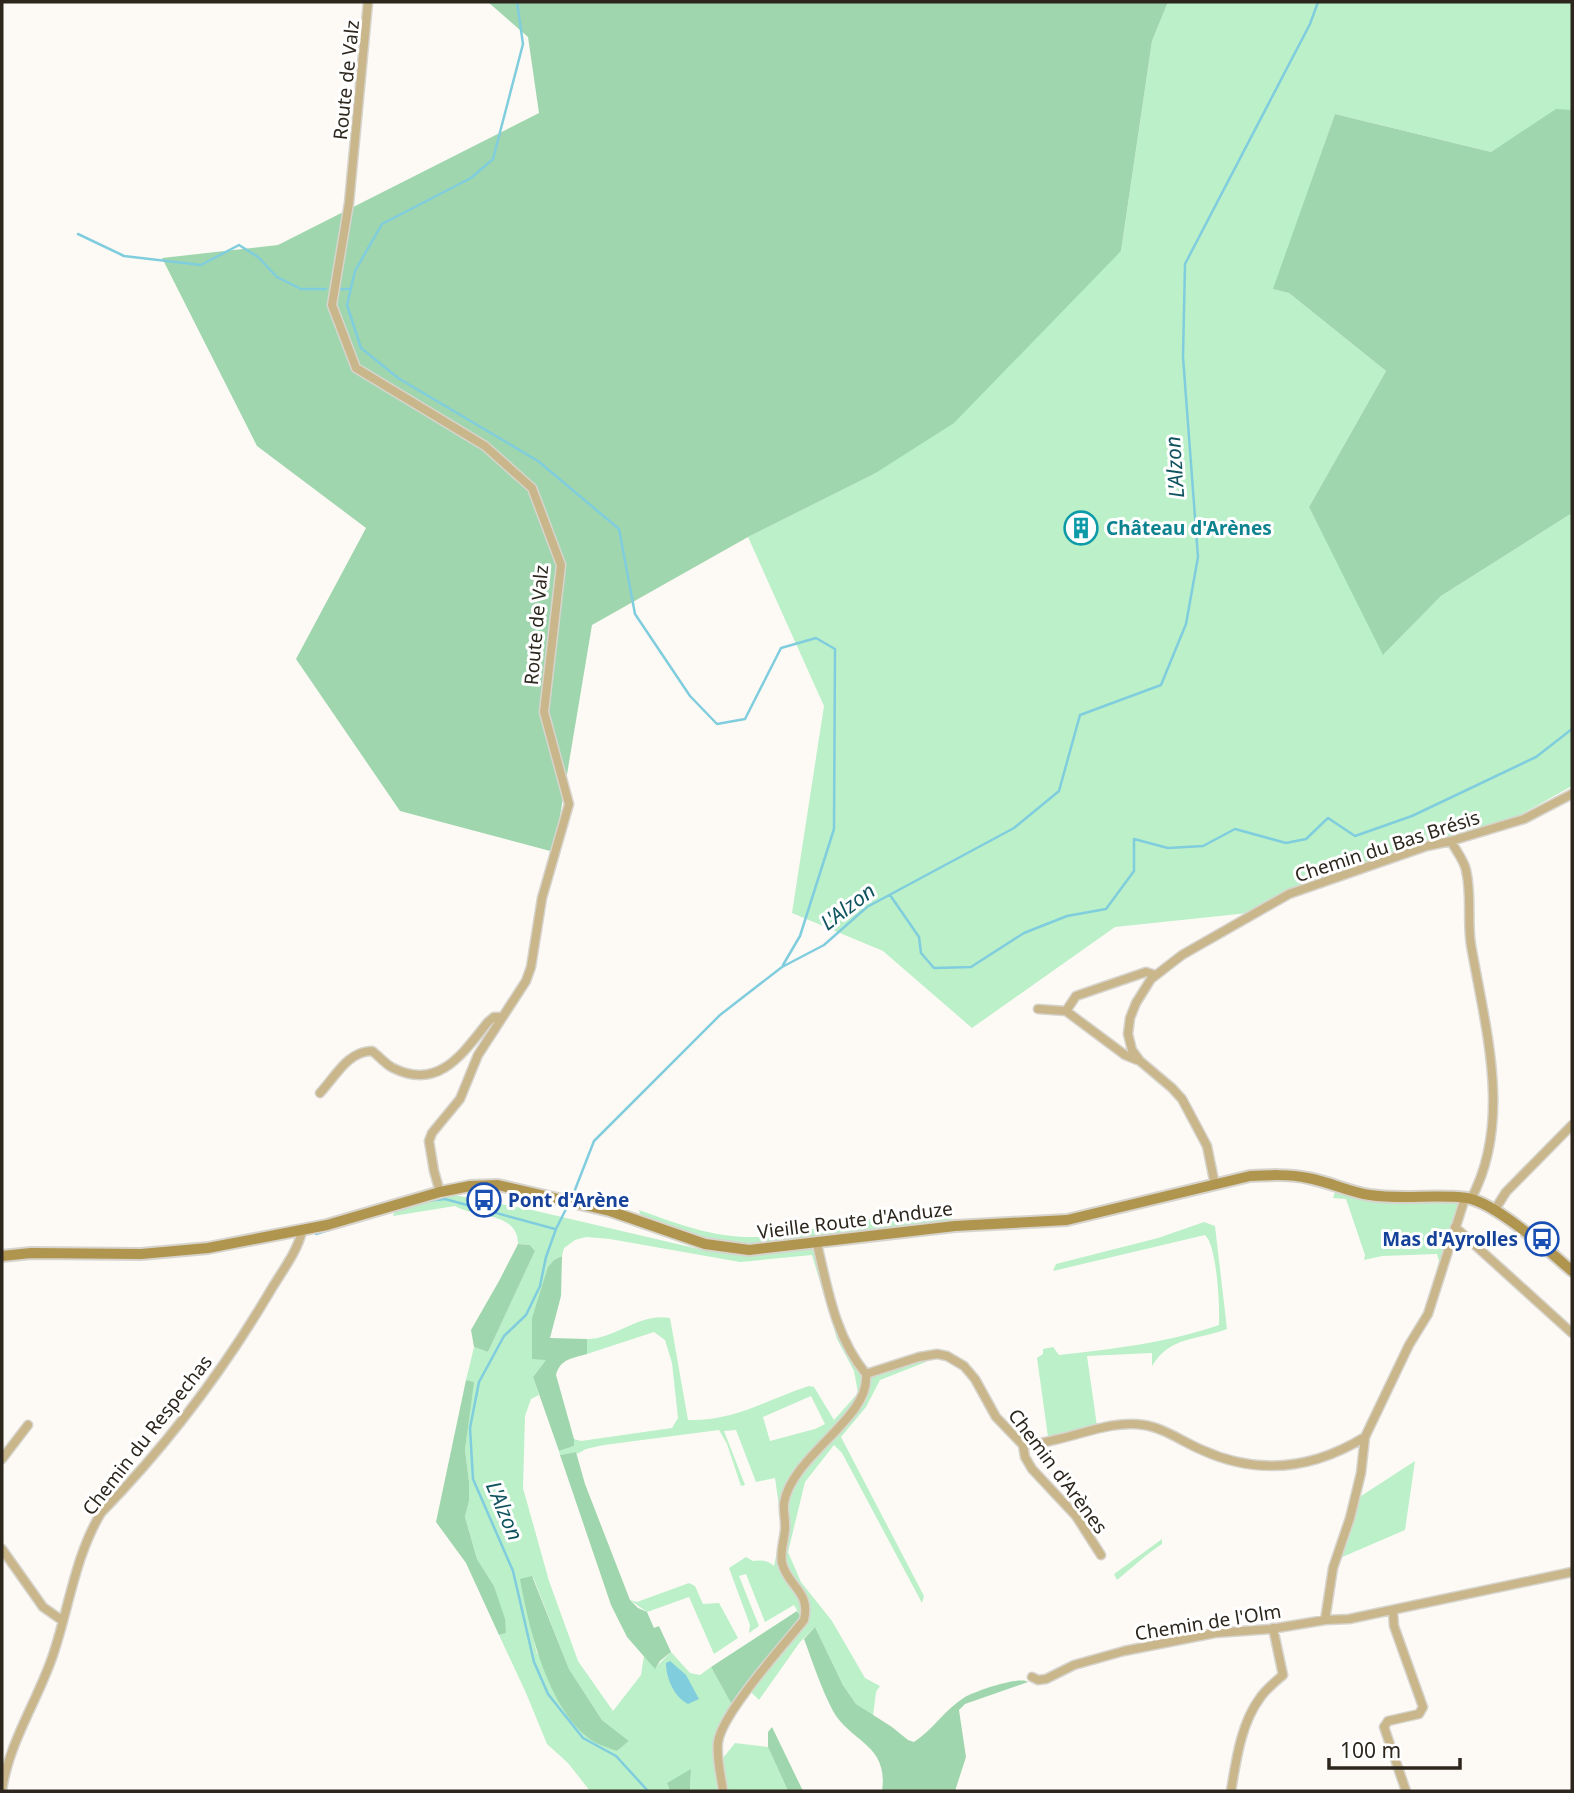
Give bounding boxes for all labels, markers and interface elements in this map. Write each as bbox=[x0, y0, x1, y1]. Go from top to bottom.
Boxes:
street label: Route de Valz bbox=[327, 19, 365, 141]
water label: L'Alzon bbox=[1158, 435, 1190, 499]
building icon: Château d'Arènes bbox=[1062, 509, 1100, 547]
place label: Château d'Arènes bbox=[1106, 515, 1272, 541]
street label: Route de Valz bbox=[518, 564, 554, 686]
street label: Chemin du Bas Brésis bbox=[1291, 804, 1483, 888]
water label: L'Alzon bbox=[814, 876, 881, 936]
bus stop icon: Pont d'Arène bbox=[465, 1181, 503, 1219]
place label: Pont d'Arène bbox=[508, 1187, 629, 1213]
street label: Vieille Route d'Anduze bbox=[756, 1195, 954, 1245]
bus stop icon: Mas d'Ayrolles bbox=[1523, 1220, 1561, 1258]
place label: Mas d'Ayrolles bbox=[1382, 1226, 1518, 1252]
street label: Chemin du Respechas bbox=[76, 1349, 218, 1521]
street label: Chemin d'Arènes bbox=[1002, 1403, 1114, 1539]
water label: L'Alzon bbox=[480, 1477, 530, 1545]
street label: Chemin de l'Olm bbox=[1133, 1598, 1283, 1646]
scale bar bbox=[1329, 1727, 1460, 1771]
text: 100 m bbox=[1340, 1736, 1401, 1764]

